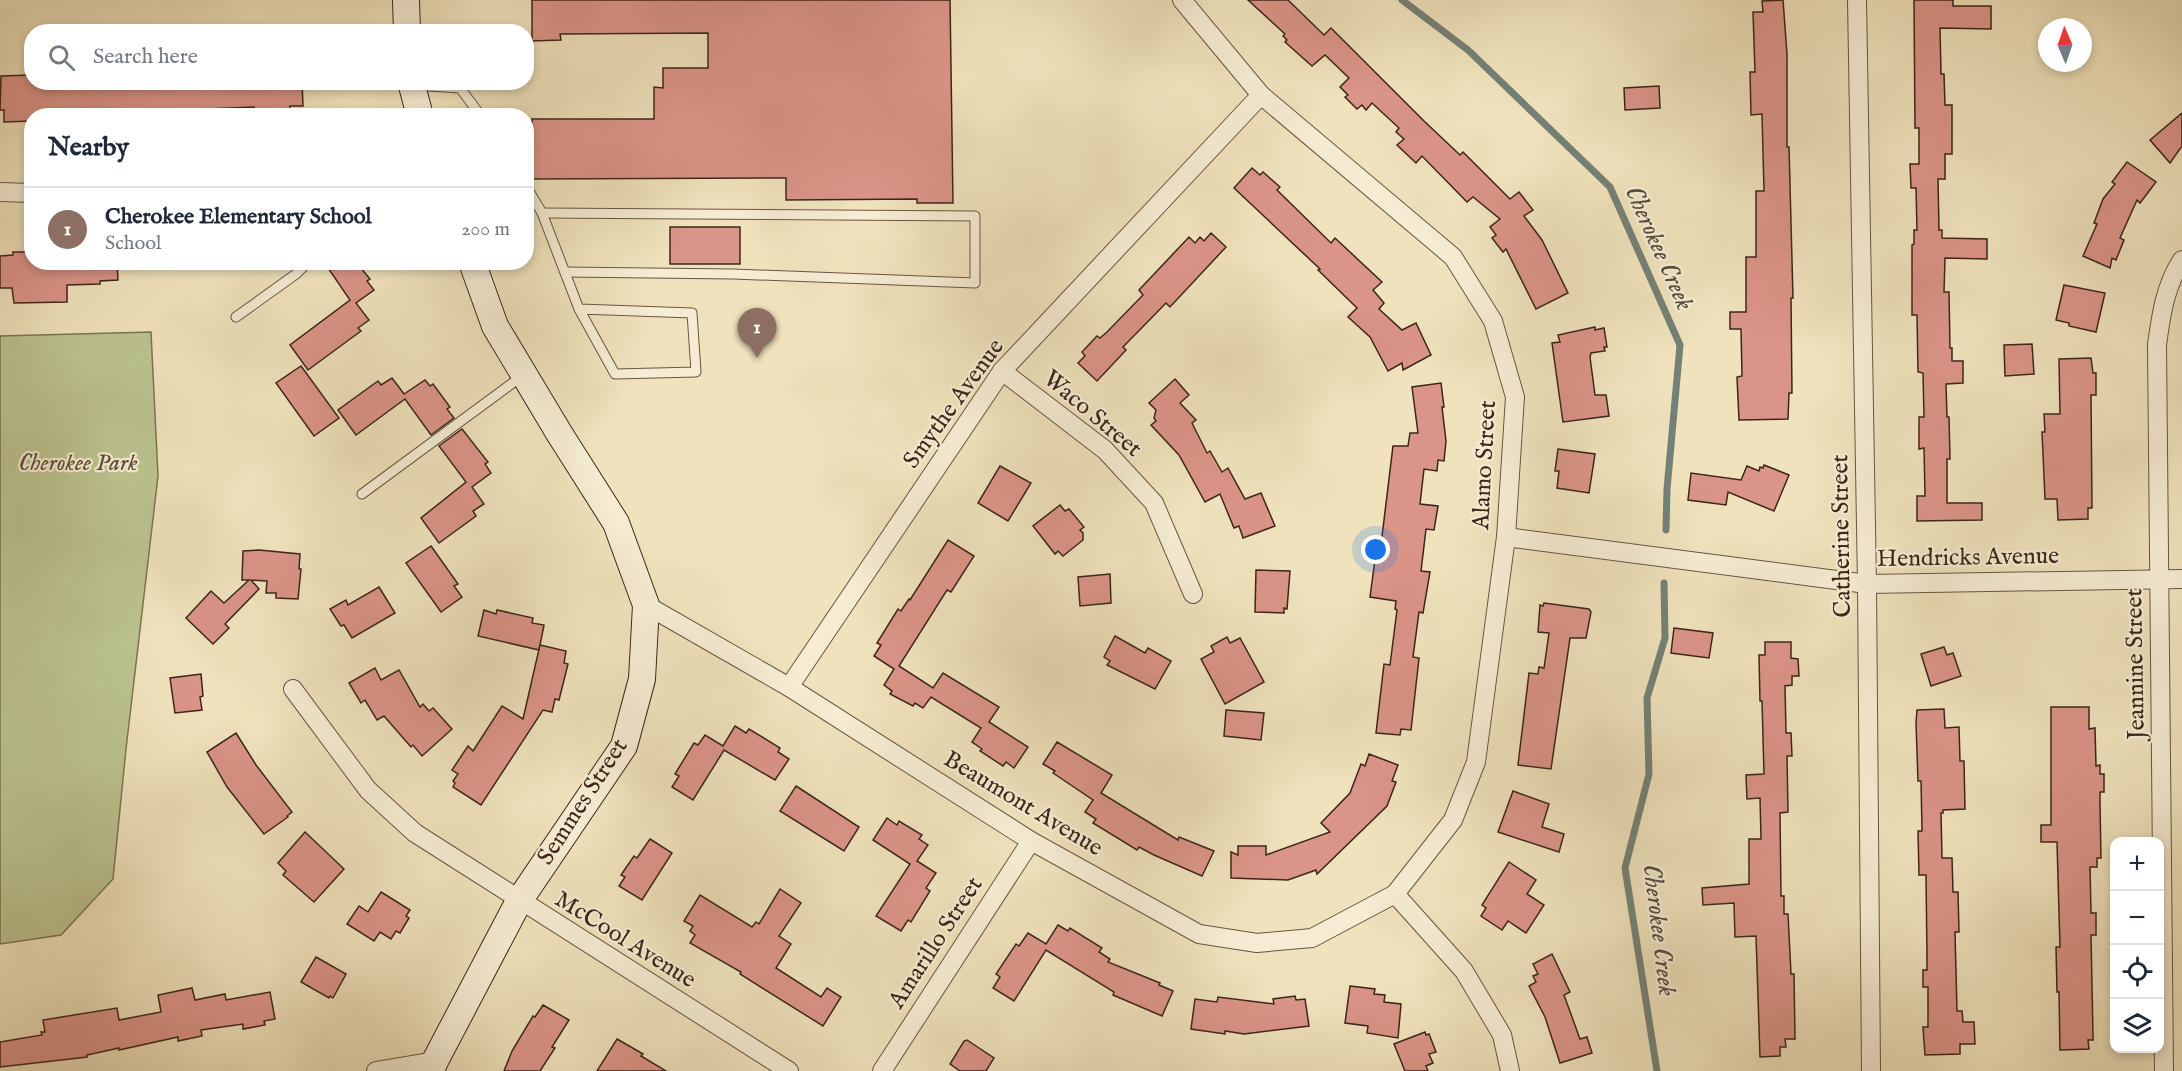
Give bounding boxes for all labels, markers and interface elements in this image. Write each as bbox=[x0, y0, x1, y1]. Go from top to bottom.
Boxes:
north arrow bbox=[2038, 18, 2092, 72]
search box bbox=[24, 24, 534, 90]
icon: search bbox=[45, 41, 78, 74]
text: Search here bbox=[93, 43, 198, 71]
text: Nearby bbox=[48, 131, 129, 164]
water label: Cherokee Creek bbox=[1617, 181, 1701, 316]
text: Cherokee Elementary School bbox=[105, 203, 372, 231]
text: 1 bbox=[64, 217, 71, 242]
text: 200 m bbox=[461, 217, 510, 242]
text: School bbox=[105, 231, 161, 256]
pin: 1 bbox=[738, 308, 777, 358]
street label: Smythe Avenue bbox=[896, 333, 1012, 475]
street label: Waco Street bbox=[1036, 364, 1148, 464]
street label: Alamo Street bbox=[1466, 400, 1504, 531]
park label: Cherokee Park bbox=[18, 448, 138, 479]
street label: Catherine Street bbox=[1825, 454, 1859, 618]
your location bbox=[1361, 535, 1390, 564]
street label: Hendricks Avenue bbox=[1877, 541, 2059, 575]
street label: Jeannine Street bbox=[2119, 588, 2153, 743]
street label: Semmes Street bbox=[531, 733, 635, 871]
street label: Beaumont Avenue bbox=[938, 744, 1108, 864]
map controls bbox=[2110, 837, 2164, 1053]
button: + bbox=[2110, 837, 2164, 891]
water label: Cherokee Creek bbox=[1635, 862, 1684, 999]
street label: Amarillo Street bbox=[881, 871, 990, 1016]
street label: McCool Avenue bbox=[549, 884, 701, 996]
button: − bbox=[2110, 891, 2164, 945]
button: locate bbox=[2110, 945, 2164, 999]
button: layers bbox=[2110, 999, 2164, 1053]

